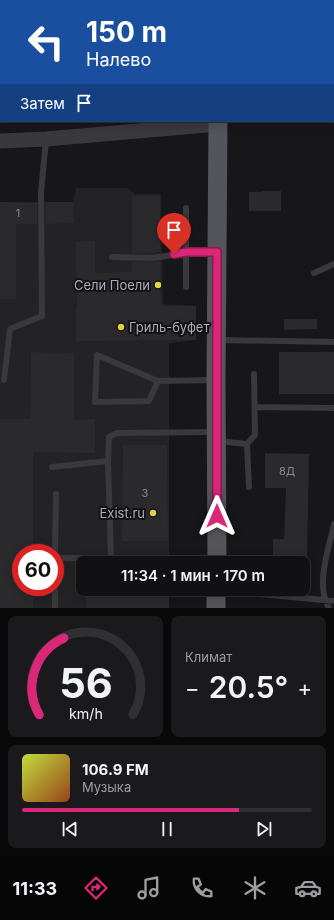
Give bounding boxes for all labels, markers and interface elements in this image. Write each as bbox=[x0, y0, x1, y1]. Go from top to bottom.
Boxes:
text: 150 m bbox=[86, 15, 167, 49]
icon: left bbox=[20, 16, 72, 68]
text: Налево bbox=[86, 49, 151, 70]
icon: arrive bbox=[73, 92, 95, 114]
text: Затем bbox=[20, 94, 65, 113]
house number: 1 bbox=[16, 206, 20, 220]
pin bbox=[157, 213, 191, 254]
icon: arrive bbox=[163, 219, 185, 241]
place label: Сели Поели bbox=[74, 277, 150, 293]
marker: Сели Поели bbox=[153, 280, 163, 290]
place label: Гриль-буфет bbox=[129, 319, 210, 335]
marker: Гриль-буфет bbox=[116, 322, 126, 332]
house number: 8Д bbox=[279, 464, 295, 478]
house number: 3 bbox=[142, 486, 149, 500]
position arrow bbox=[196, 495, 238, 537]
place label: Exist.ru bbox=[100, 505, 145, 521]
marker: Exist.ru bbox=[148, 508, 158, 518]
speed limit sign: 60 bbox=[12, 544, 64, 596]
text: 11:34 · 1 мин · 170 m bbox=[121, 566, 265, 585]
text: Климат bbox=[185, 649, 232, 665]
text: 56 bbox=[59, 657, 112, 707]
text: 20.5° bbox=[209, 669, 288, 705]
text: − bbox=[185, 675, 200, 701]
text: + bbox=[297, 675, 312, 701]
text: km/h bbox=[69, 704, 102, 721]
text: 106.9 FM bbox=[82, 760, 149, 779]
text: Музыка bbox=[82, 779, 131, 795]
icon: previous bbox=[59, 818, 81, 840]
icon: pause bbox=[156, 818, 178, 840]
icon: next bbox=[253, 818, 275, 840]
icon: directions bbox=[82, 874, 110, 902]
icon: music bbox=[135, 874, 163, 902]
icon: phone bbox=[188, 874, 216, 902]
icon: climate bbox=[241, 874, 269, 902]
icon: car bbox=[294, 874, 322, 902]
text: 11:33 bbox=[12, 878, 57, 899]

